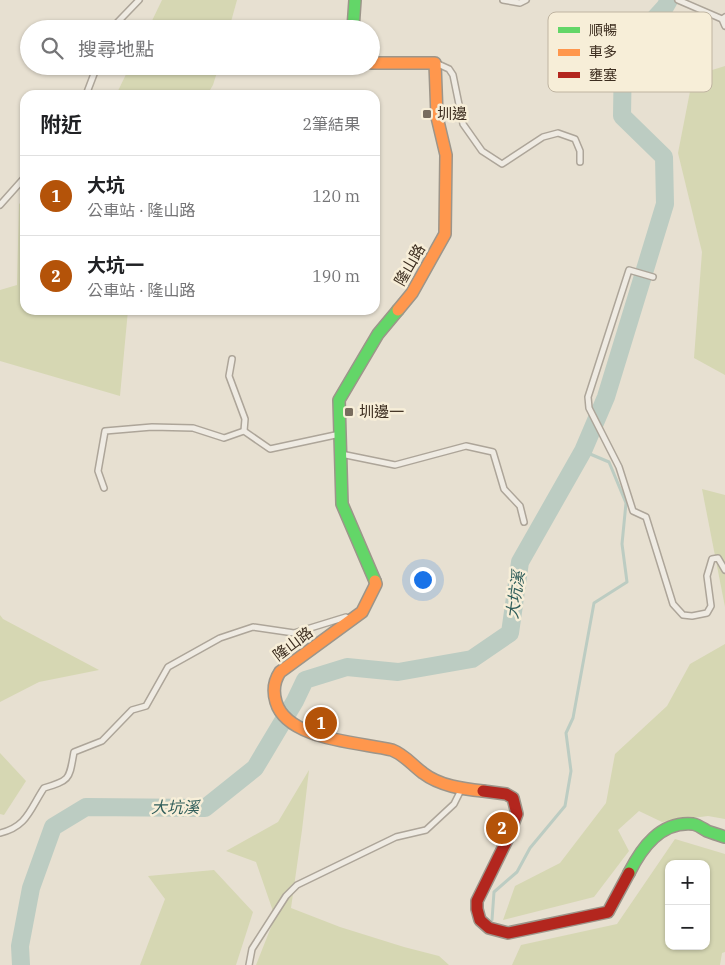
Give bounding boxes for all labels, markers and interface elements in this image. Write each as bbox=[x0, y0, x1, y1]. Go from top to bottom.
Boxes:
legend bbox=[548, 12, 712, 92]
search box bbox=[20, 20, 380, 75]
text: 順暢 bbox=[589, 21, 617, 39]
icon: search bbox=[38, 34, 66, 62]
text: 搜尋地點 bbox=[78, 37, 154, 61]
text: 車多 bbox=[589, 43, 617, 61]
text: 壅塞 bbox=[589, 66, 617, 84]
place label: 圳邊 bbox=[437, 104, 467, 123]
marker: 圳邊 bbox=[421, 108, 433, 120]
text: 附近 bbox=[40, 110, 82, 138]
text: 2筆結果 bbox=[302, 114, 360, 134]
text: 大坑 bbox=[87, 173, 125, 197]
text: 1 bbox=[51, 186, 61, 206]
text: 120 m bbox=[312, 186, 360, 206]
text: 公車站 · 隆山路 bbox=[87, 200, 196, 220]
street label: 隆山路 bbox=[390, 241, 429, 289]
text: 大坑一 bbox=[87, 253, 144, 277]
text: 2 bbox=[51, 266, 61, 286]
text: 190 m bbox=[312, 266, 360, 286]
text: 公車站 · 隆山路 bbox=[87, 280, 196, 300]
place label: 圳邊一 bbox=[359, 402, 404, 421]
marker: 圳邊一 bbox=[343, 406, 355, 418]
your location bbox=[410, 567, 436, 593]
water label: 大坑溪 bbox=[502, 568, 529, 620]
street label: 隆山路 bbox=[269, 622, 316, 665]
pin: 1 bbox=[305, 704, 337, 742]
water label: 大坑溪 bbox=[151, 797, 201, 817]
pin: 2 bbox=[486, 809, 518, 847]
map controls bbox=[665, 860, 710, 950]
button: + bbox=[665, 860, 710, 905]
button: − bbox=[665, 905, 710, 950]

